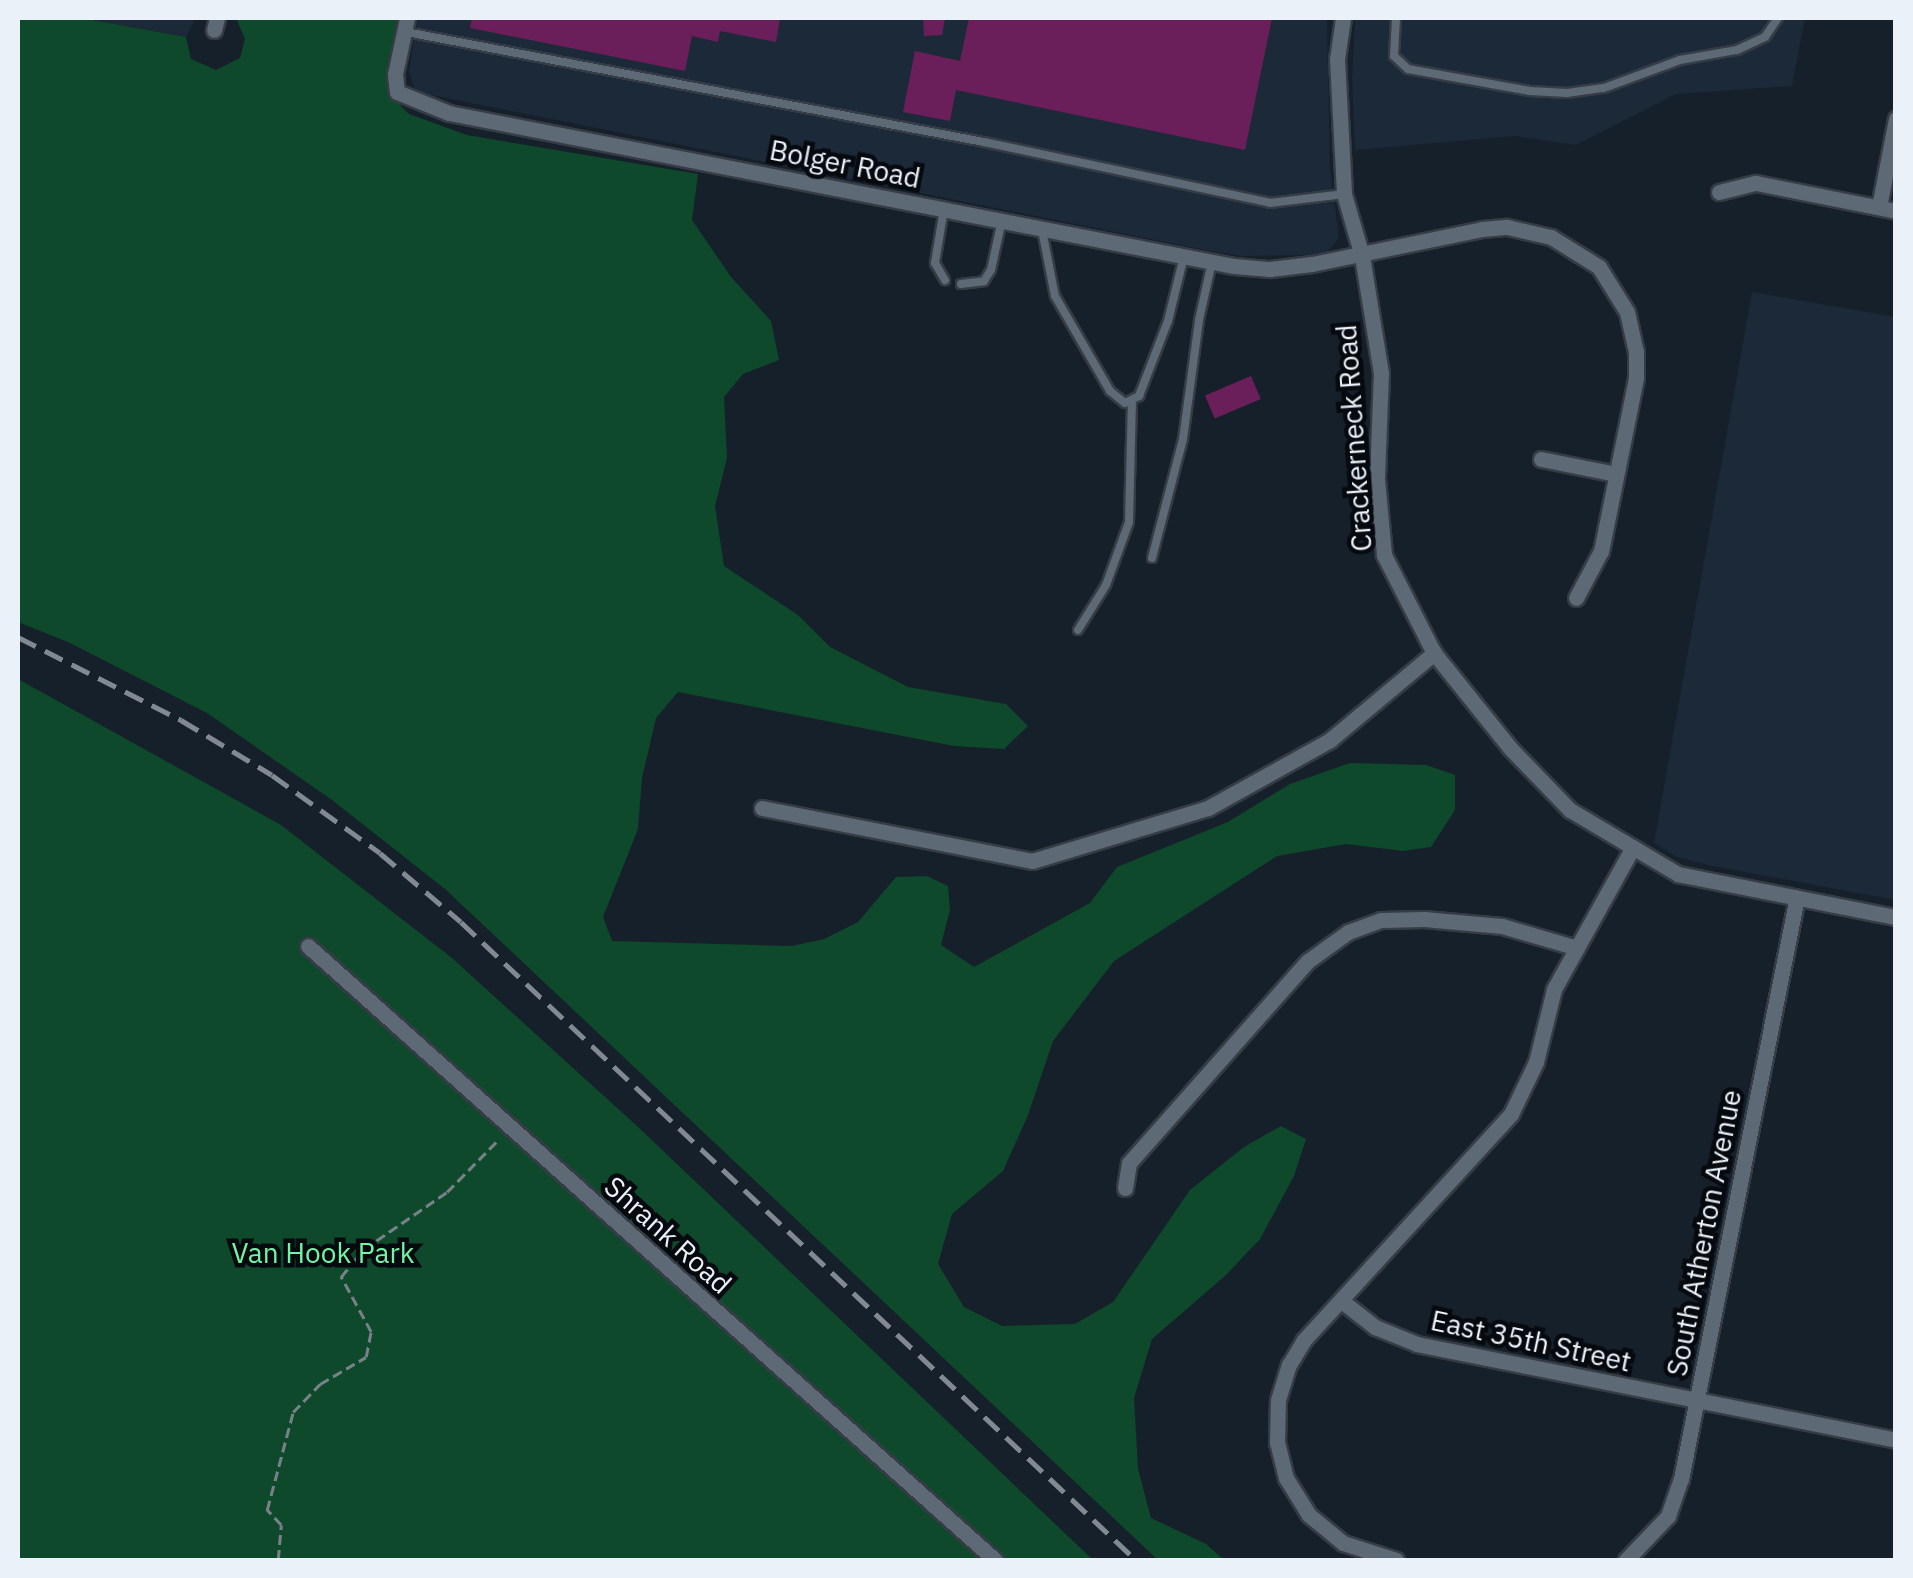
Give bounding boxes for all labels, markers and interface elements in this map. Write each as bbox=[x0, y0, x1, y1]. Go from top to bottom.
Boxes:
street label: Bolger Road bbox=[767, 133, 923, 195]
street label: Crackerneck Road bbox=[1329, 323, 1379, 553]
street label: South Atherton Avenue bbox=[1660, 1087, 1748, 1379]
street label: Shrank Road bbox=[598, 1169, 738, 1301]
park label: Van Hook Park bbox=[232, 1236, 414, 1270]
street label: East 35th Street bbox=[1428, 1303, 1634, 1379]

